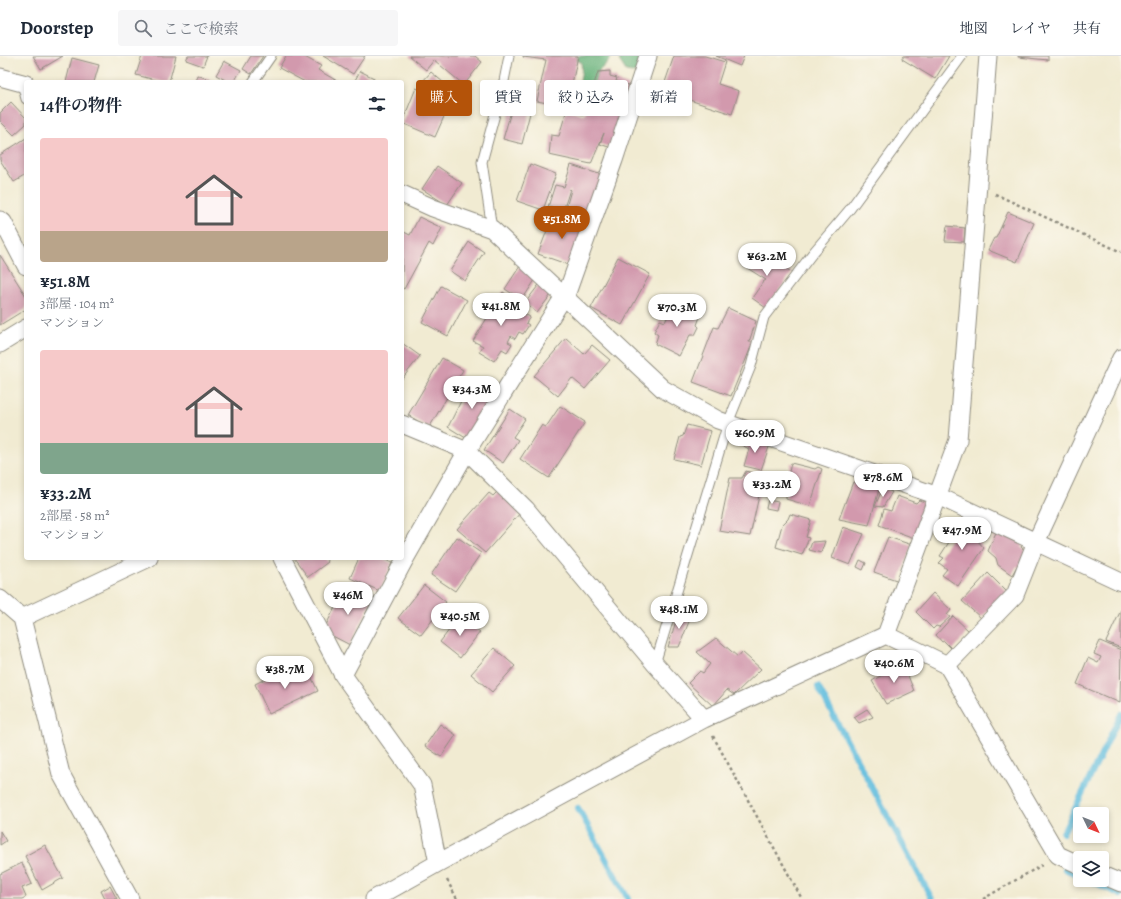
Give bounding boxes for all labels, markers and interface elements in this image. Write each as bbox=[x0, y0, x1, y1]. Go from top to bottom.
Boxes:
search box bbox=[118, 10, 398, 46]
text: Doorstep bbox=[20, 15, 94, 41]
icon: search bbox=[132, 17, 154, 39]
text: ここで検索 bbox=[164, 19, 239, 39]
text: 地図 bbox=[960, 19, 988, 38]
text: レイヤ bbox=[1010, 19, 1051, 38]
text: 共有 bbox=[1073, 19, 1101, 38]
chip: 購入 bbox=[416, 80, 472, 116]
chip: 賃貸 bbox=[480, 80, 536, 116]
chip: 絞り込み bbox=[544, 80, 628, 116]
chip: 新着 bbox=[636, 80, 692, 116]
icon: filters bbox=[366, 93, 388, 115]
text: 14件の物件 bbox=[40, 94, 122, 117]
icon: home bbox=[178, 164, 250, 236]
pin: ¥51.8M bbox=[529, 206, 595, 240]
text: ¥51.8M bbox=[543, 210, 581, 227]
pin: ¥63.2M bbox=[734, 243, 800, 277]
text: ¥63.2M bbox=[747, 247, 787, 264]
text: ¥51.8M bbox=[40, 270, 90, 293]
pin: ¥41.8M bbox=[468, 293, 534, 327]
pin: ¥70.3M bbox=[644, 294, 710, 328]
text: 3部屋 · 104 m² bbox=[40, 295, 114, 312]
text: ¥41.8M bbox=[482, 297, 520, 314]
text: ¥70.3M bbox=[657, 298, 697, 315]
text: マンション bbox=[40, 314, 104, 331]
icon: home bbox=[178, 376, 250, 448]
pin: ¥34.3M bbox=[439, 376, 505, 410]
text: ¥34.3M bbox=[452, 380, 492, 397]
pin: ¥60.9M bbox=[722, 420, 788, 454]
text: ¥60.9M bbox=[735, 424, 775, 441]
pin: ¥78.6M bbox=[850, 464, 916, 498]
text: ¥78.6M bbox=[863, 468, 903, 485]
pin: ¥33.2M bbox=[739, 471, 805, 505]
text: ¥33.2M bbox=[752, 475, 792, 492]
text: ¥33.2M bbox=[40, 482, 92, 505]
text: 2部屋 · 58 m² bbox=[40, 507, 109, 524]
pin: ¥47.9M bbox=[929, 517, 995, 551]
text: ¥47.9M bbox=[942, 521, 982, 538]
text: マンション bbox=[40, 526, 104, 543]
pin: ¥46M bbox=[324, 582, 372, 616]
text: ¥46M bbox=[333, 586, 363, 603]
pin: ¥48.1M bbox=[646, 596, 712, 630]
text: ¥48.1M bbox=[660, 600, 698, 617]
pin: ¥40.5M bbox=[427, 603, 493, 637]
text: ¥40.5M bbox=[440, 607, 480, 624]
pin: ¥40.6M bbox=[861, 650, 927, 684]
text: ¥40.6M bbox=[874, 654, 914, 671]
pin: ¥38.7M bbox=[252, 656, 318, 690]
text: ¥38.7M bbox=[265, 660, 305, 677]
north arrow bbox=[1073, 807, 1109, 843]
map controls bbox=[1073, 807, 1109, 887]
button: layers bbox=[1073, 851, 1109, 887]

